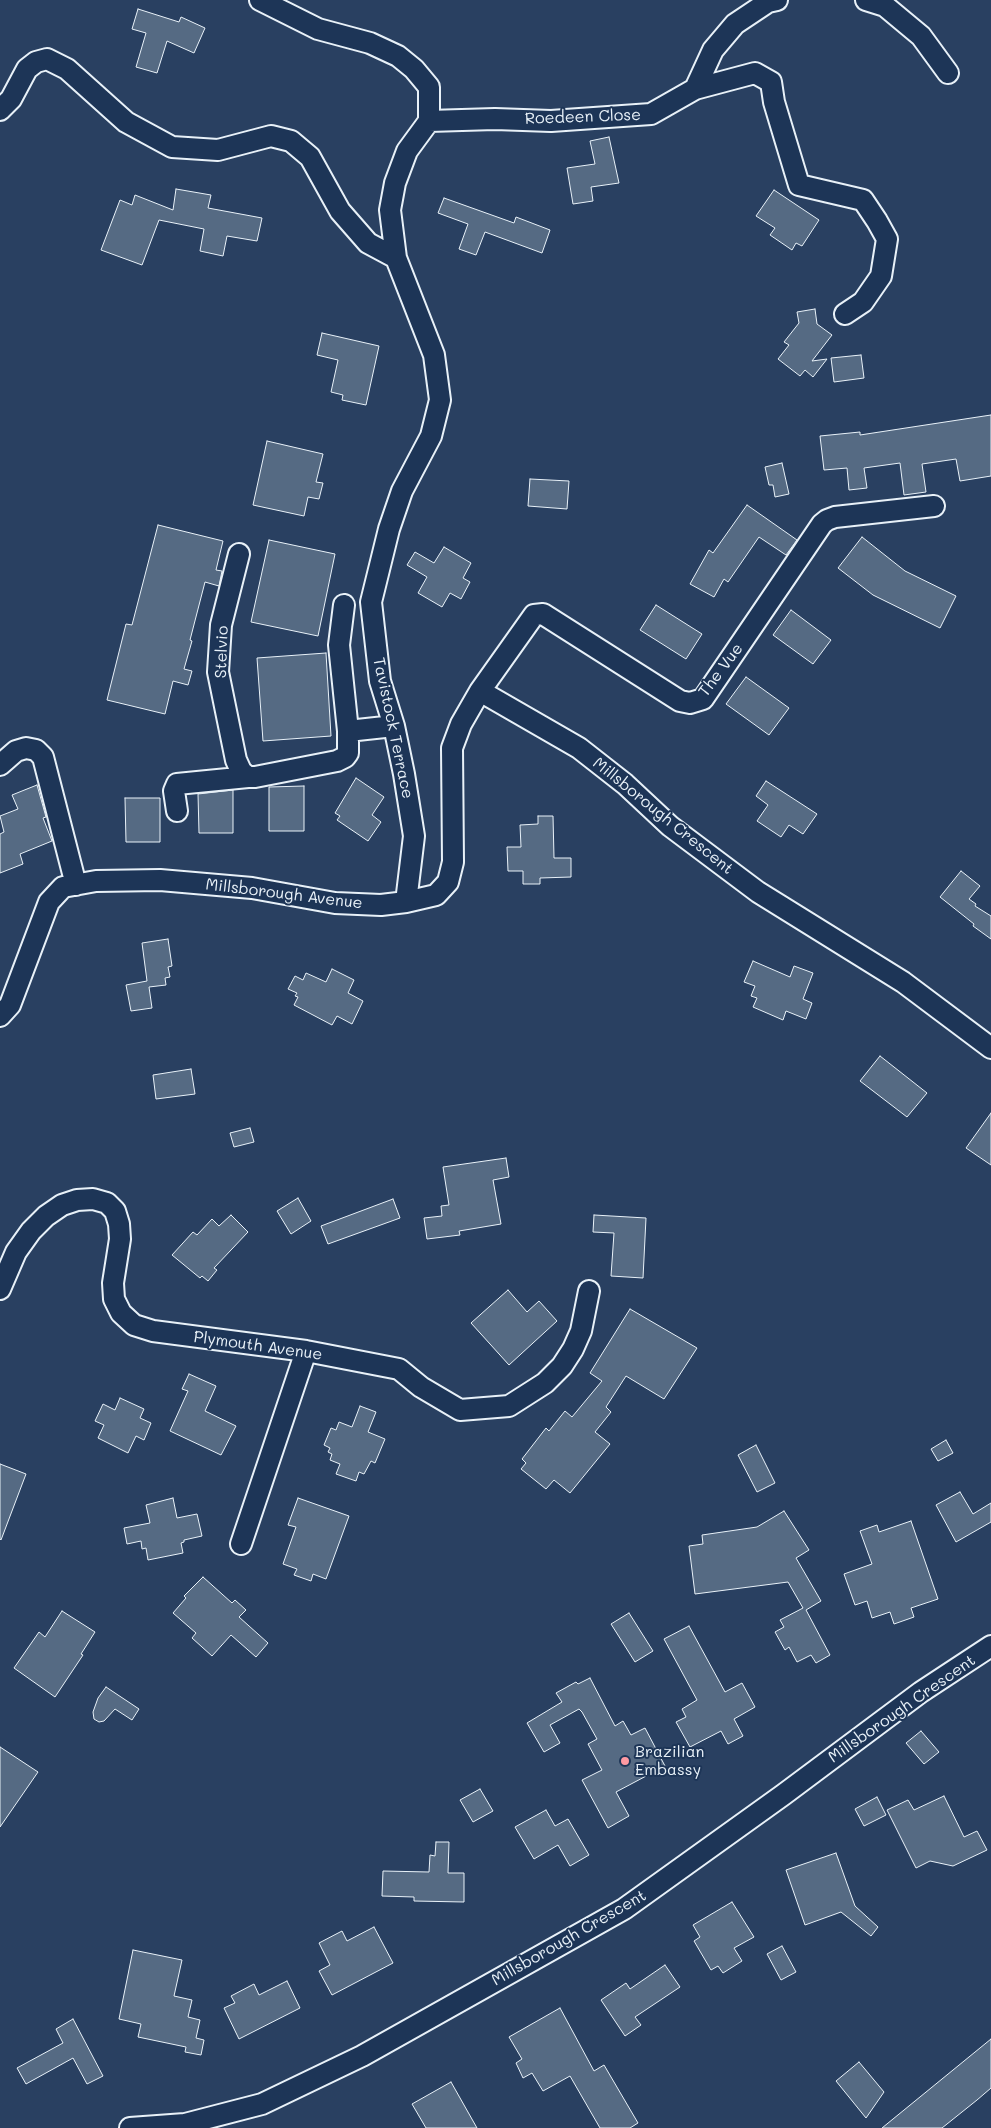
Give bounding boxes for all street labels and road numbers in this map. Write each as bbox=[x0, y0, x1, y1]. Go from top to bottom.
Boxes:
street label: Roedeen Close bbox=[525, 105, 641, 129]
street label: Stelvio bbox=[211, 625, 233, 679]
street label: The Vue bbox=[695, 640, 747, 700]
street label: Tavistock Terrace bbox=[369, 656, 417, 800]
street label: Millsborough Crescent bbox=[589, 753, 737, 879]
street label: Millsborough Avenue bbox=[204, 875, 364, 913]
street label: Plymouth Avenue bbox=[192, 1327, 324, 1365]
street label: Millsborough Crescent bbox=[825, 1651, 979, 1767]
street label: Millsborough Crescent bbox=[488, 1886, 650, 1990]

